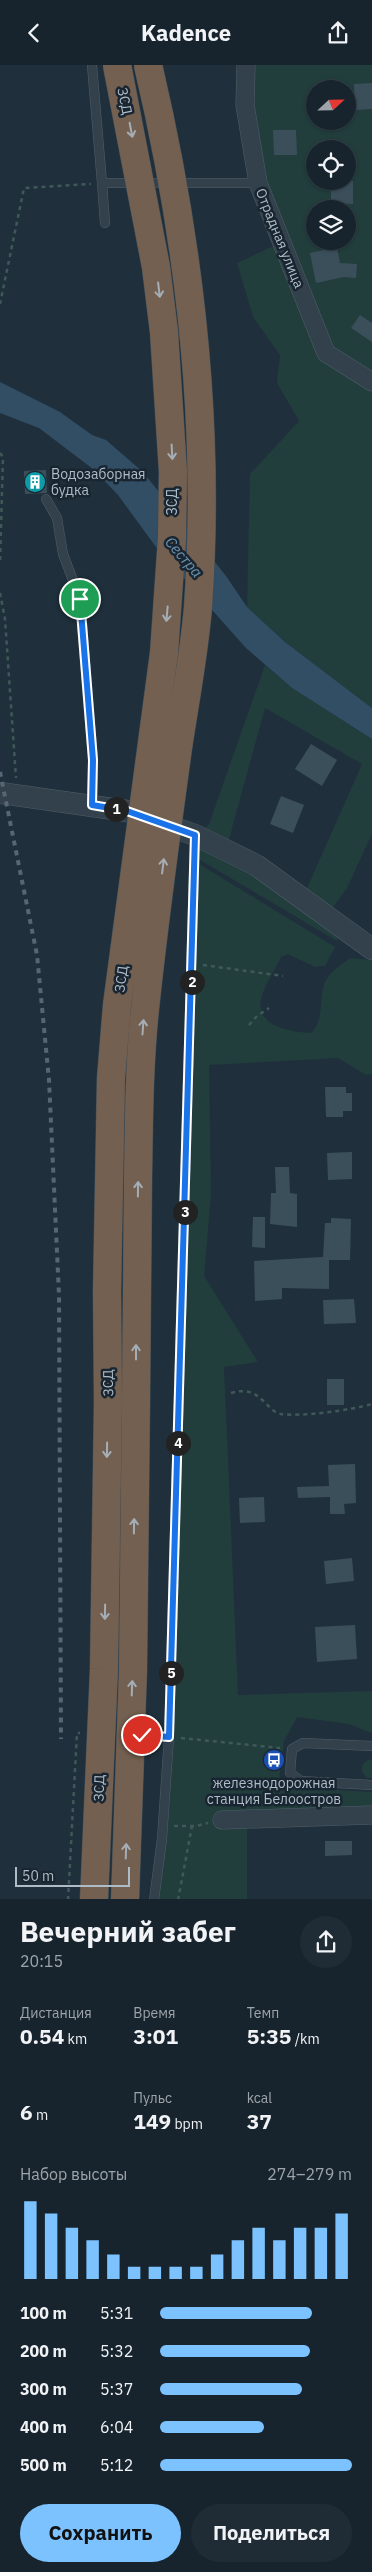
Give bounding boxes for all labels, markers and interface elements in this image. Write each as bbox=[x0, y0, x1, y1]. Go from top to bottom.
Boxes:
text: Kadence bbox=[141, 18, 231, 47]
icon: back bbox=[20, 19, 48, 47]
icon: share bbox=[324, 19, 352, 47]
north arrow bbox=[306, 80, 356, 130]
map controls bbox=[306, 80, 356, 250]
street label: ЗСД bbox=[113, 86, 137, 116]
one-way arrow bbox=[126, 121, 136, 137]
button: locate bbox=[306, 140, 356, 190]
street label: Отрадная улица bbox=[252, 185, 308, 291]
button: layers bbox=[306, 200, 356, 250]
one-way arrow bbox=[154, 281, 164, 297]
one-way arrow bbox=[167, 443, 176, 459]
place label: Водозаборная будка bbox=[51, 465, 146, 499]
building icon: Водозаборная будка bbox=[23, 470, 47, 494]
street label: ЗСД bbox=[163, 488, 181, 516]
water label: Сестра bbox=[161, 533, 207, 581]
pin bbox=[59, 578, 101, 620]
icon: arrive bbox=[66, 585, 94, 613]
one-way arrow bbox=[163, 606, 172, 622]
pin: 1 bbox=[104, 797, 128, 821]
text: 1 bbox=[112, 800, 121, 818]
one-way arrow bbox=[158, 858, 168, 874]
street label: ЗСД bbox=[110, 964, 132, 994]
pin: 2 bbox=[180, 969, 204, 995]
text: 2 bbox=[188, 973, 197, 991]
one-way arrow bbox=[139, 1019, 148, 1035]
one-way arrow bbox=[133, 1181, 142, 1197]
pin: 3 bbox=[172, 1199, 198, 1225]
text: 3 bbox=[181, 1203, 190, 1221]
one-way arrow bbox=[131, 1344, 141, 1360]
street label: ЗСД bbox=[99, 1369, 117, 1397]
pin: 4 bbox=[166, 1431, 190, 1455]
text: 4 bbox=[174, 1434, 183, 1452]
one-way arrow bbox=[102, 1441, 112, 1457]
one-way arrow bbox=[130, 1518, 139, 1534]
one-way arrow bbox=[100, 1604, 110, 1620]
pin: 5 bbox=[158, 1661, 184, 1685]
text: 5 bbox=[167, 1664, 176, 1682]
one-way arrow bbox=[127, 1681, 137, 1697]
pin bbox=[121, 1714, 163, 1756]
icon: check bbox=[128, 1721, 156, 1749]
bus stop icon: железнодорожная станция Белоостров bbox=[262, 1748, 286, 1772]
street label: ЗСД bbox=[90, 1774, 108, 1802]
place label: железнодорожная станция Белоостров bbox=[207, 1774, 341, 1808]
one-way arrow bbox=[122, 1843, 131, 1859]
scale bar bbox=[15, 1865, 130, 1888]
text: 50 m bbox=[22, 1867, 54, 1885]
text: Вечерний забег bbox=[20, 1913, 236, 1950]
button: share bbox=[300, 1916, 352, 1968]
text: 20:15 bbox=[20, 1951, 63, 1971]
text: Дистанция bbox=[20, 2004, 92, 2022]
text: Время bbox=[133, 2004, 176, 2022]
text: Темп bbox=[247, 2004, 279, 2022]
text: 0.54 bbox=[20, 2022, 64, 2050]
text: 3:01 bbox=[133, 2022, 178, 2050]
text: 5:35 bbox=[247, 2022, 291, 2050]
text: km bbox=[64, 2030, 87, 2048]
text: /km bbox=[291, 2030, 320, 2048]
text: Пульс bbox=[133, 2089, 172, 2107]
text: kcal bbox=[247, 2089, 272, 2107]
text: 6 bbox=[20, 2098, 33, 2126]
text: m bbox=[33, 2106, 48, 2124]
text: 149 bbox=[133, 2107, 171, 2135]
text: 37 bbox=[247, 2107, 272, 2135]
text: bpm bbox=[171, 2115, 203, 2133]
text: Набор высоты bbox=[20, 2164, 127, 2184]
text: 274–279 m bbox=[267, 2164, 352, 2184]
text: 100 m bbox=[20, 2303, 67, 2323]
text: 5:31 bbox=[100, 2303, 133, 2323]
text: 200 m bbox=[20, 2341, 67, 2361]
text: 5:32 bbox=[100, 2341, 133, 2361]
text: 300 m bbox=[20, 2379, 67, 2399]
text: 5:37 bbox=[100, 2379, 133, 2399]
text: 400 m bbox=[20, 2417, 67, 2437]
text: 6:04 bbox=[100, 2417, 133, 2437]
text: 500 m bbox=[20, 2455, 67, 2475]
text: 5:12 bbox=[100, 2455, 133, 2475]
button: Сохранить bbox=[20, 2504, 181, 2562]
button: Поделиться bbox=[191, 2504, 352, 2562]

